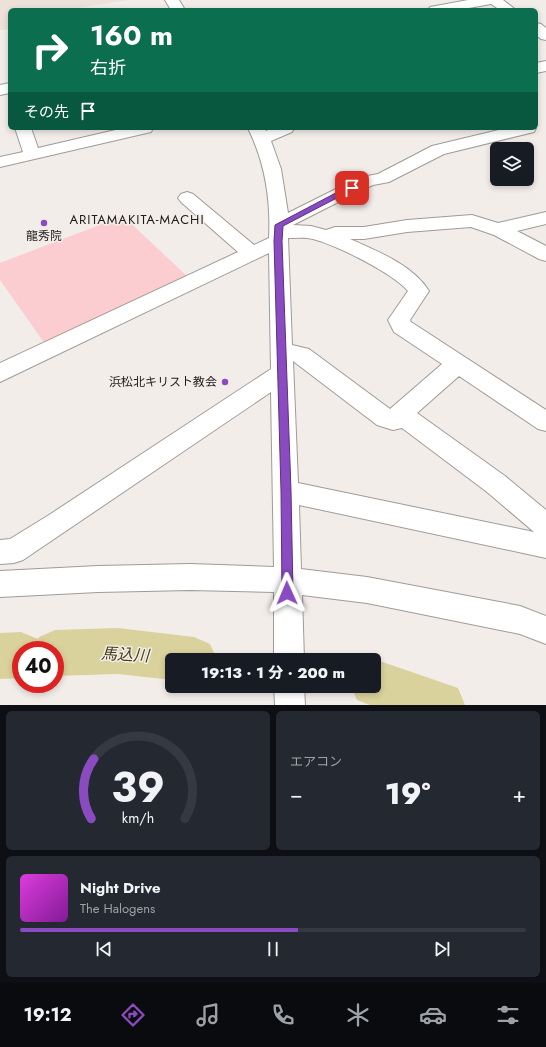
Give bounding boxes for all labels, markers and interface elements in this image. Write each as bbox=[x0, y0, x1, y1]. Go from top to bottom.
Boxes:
text: 160 m bbox=[90, 15, 173, 56]
icon: right bbox=[24, 24, 76, 76]
text: 右折 bbox=[90, 55, 126, 81]
icon: arrive bbox=[77, 100, 99, 122]
text: その先 bbox=[24, 101, 69, 123]
map controls bbox=[490, 142, 534, 186]
button: layers bbox=[490, 142, 534, 186]
pin bbox=[335, 171, 369, 205]
icon: arrive bbox=[341, 177, 363, 199]
district label: ARITAMAKITA-MACHI bbox=[69, 210, 205, 229]
marker: 龍秀院 bbox=[39, 218, 49, 228]
place label: 龍秀院 bbox=[26, 227, 62, 245]
place label: 浜松北キリスト教会 bbox=[109, 373, 217, 391]
marker: 浜松北キリスト教会 bbox=[220, 377, 230, 387]
position arrow bbox=[266, 572, 308, 614]
speed limit sign: 40 bbox=[12, 641, 64, 693]
water label: 馬込川 bbox=[100, 642, 152, 667]
text: 19:13 · 1 分 · 200 m bbox=[201, 662, 345, 684]
text: エアコン bbox=[290, 752, 342, 771]
text: 39 bbox=[111, 756, 165, 817]
text: 19° bbox=[385, 772, 431, 815]
text: − bbox=[290, 778, 303, 810]
text: + bbox=[512, 778, 526, 810]
text: km/h bbox=[122, 807, 154, 827]
text: Night Drive bbox=[80, 877, 161, 899]
text: The Halogens bbox=[80, 899, 155, 918]
icon: previous bbox=[93, 938, 115, 960]
icon: pause bbox=[262, 938, 284, 960]
icon: next bbox=[431, 938, 453, 960]
icon: directions bbox=[119, 1001, 147, 1029]
icon: music bbox=[194, 1001, 222, 1029]
icon: phone bbox=[269, 1001, 297, 1029]
icon: climate bbox=[344, 1001, 372, 1029]
icon: car bbox=[419, 1001, 447, 1029]
icon: filters bbox=[494, 1001, 522, 1029]
text: 19:12 bbox=[24, 1002, 72, 1028]

